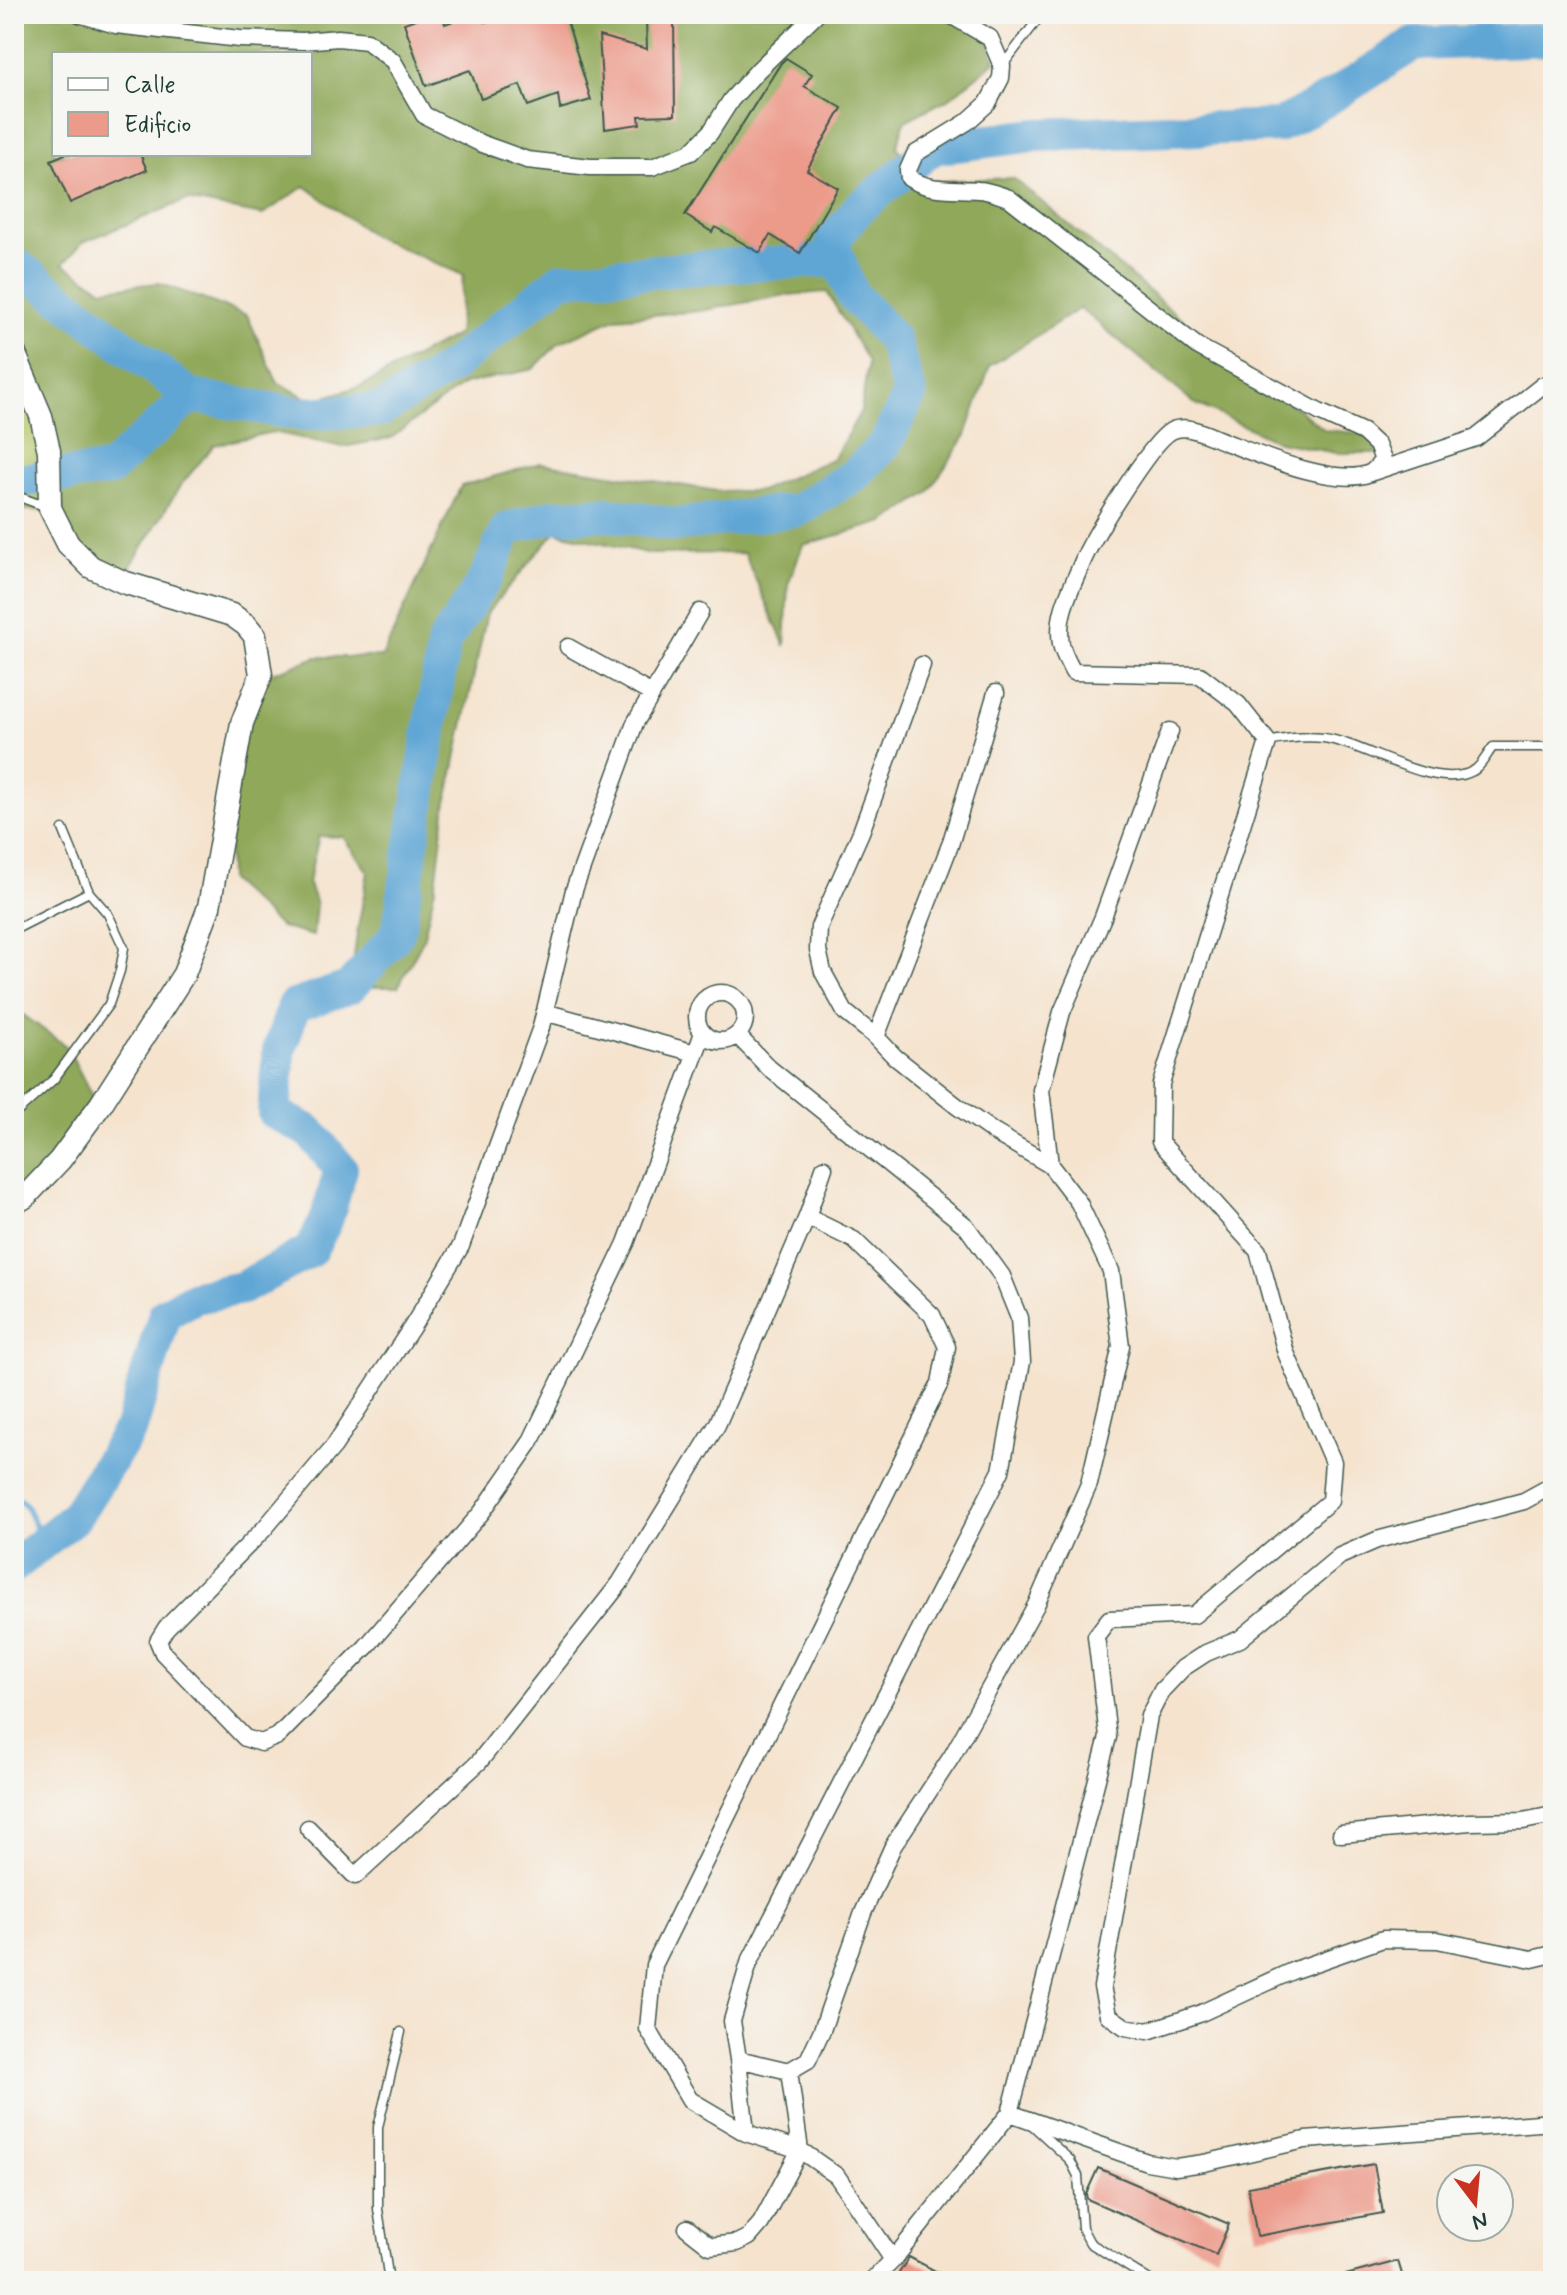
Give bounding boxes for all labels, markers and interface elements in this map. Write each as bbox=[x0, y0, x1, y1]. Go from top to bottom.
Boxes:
legend bbox=[52, 52, 312, 156]
text: Calle bbox=[124, 70, 176, 101]
text: Edificio bbox=[124, 110, 191, 141]
north arrow bbox=[1435, 2163, 1515, 2243]
text: N bbox=[1469, 2205, 1491, 2236]

